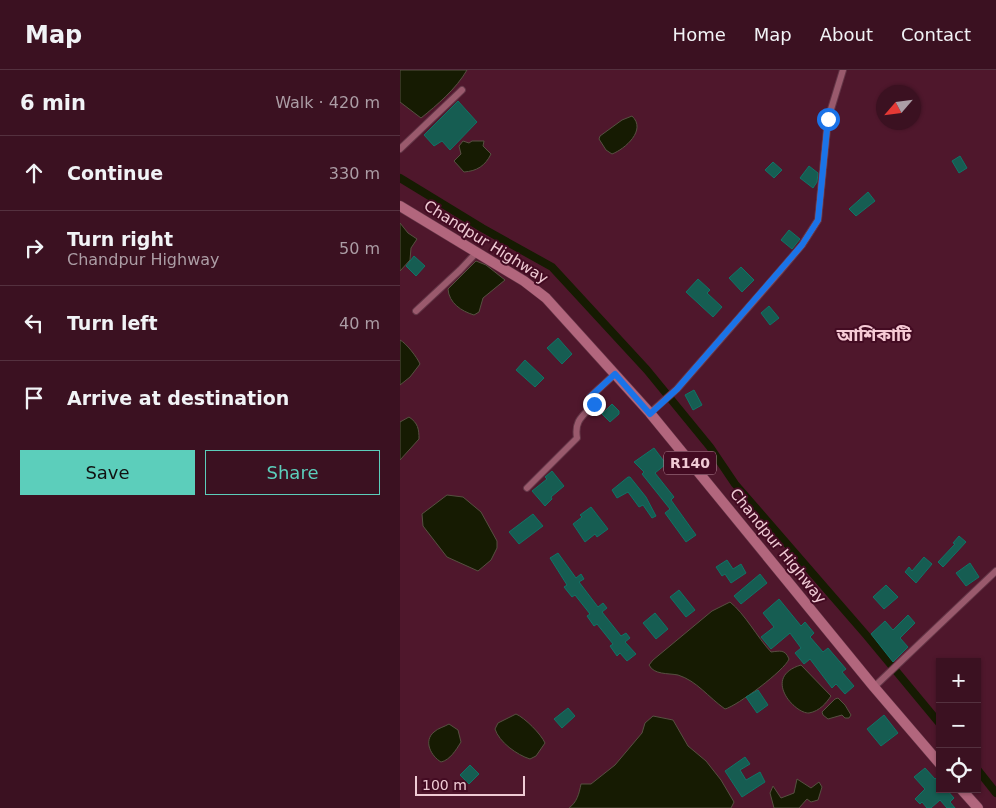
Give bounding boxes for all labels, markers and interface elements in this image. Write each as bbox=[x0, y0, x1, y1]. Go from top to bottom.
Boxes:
text: Map bbox=[25, 21, 82, 49]
text: Home bbox=[673, 24, 726, 45]
text: Map bbox=[754, 24, 792, 45]
text: About bbox=[820, 24, 873, 45]
text: Contact bbox=[901, 24, 971, 45]
north arrow bbox=[876, 85, 921, 130]
text: 6 min bbox=[20, 91, 86, 115]
text: Walk · 420 m bbox=[275, 93, 380, 112]
route start bbox=[817, 108, 840, 131]
icon: ahead bbox=[20, 159, 48, 187]
text: Continue bbox=[67, 162, 163, 184]
text: 330 m bbox=[329, 164, 380, 183]
street label: Chandpur Highway bbox=[421, 196, 551, 288]
text: Turn right bbox=[67, 228, 173, 250]
icon: right bbox=[20, 234, 48, 262]
text: 50 m bbox=[339, 239, 380, 258]
text: Chandpur Highway bbox=[67, 250, 220, 269]
icon: left bbox=[20, 309, 48, 337]
text: Turn left bbox=[67, 312, 158, 334]
text: 40 m bbox=[339, 314, 380, 333]
district label: আশিকাটি bbox=[836, 324, 912, 345]
icon: arrive bbox=[20, 384, 48, 412]
text: Arrive at destination bbox=[67, 387, 289, 409]
route end bbox=[583, 393, 606, 416]
button: Save bbox=[20, 450, 195, 495]
button: Share bbox=[205, 450, 380, 495]
road number: R140 bbox=[664, 452, 716, 474]
street label: Chandpur Highway bbox=[726, 485, 830, 607]
map controls bbox=[936, 658, 981, 793]
button: + bbox=[936, 658, 981, 703]
button: − bbox=[936, 703, 981, 748]
button: locate bbox=[936, 748, 981, 793]
scale bar bbox=[415, 773, 525, 796]
text: 100 m bbox=[422, 777, 467, 793]

